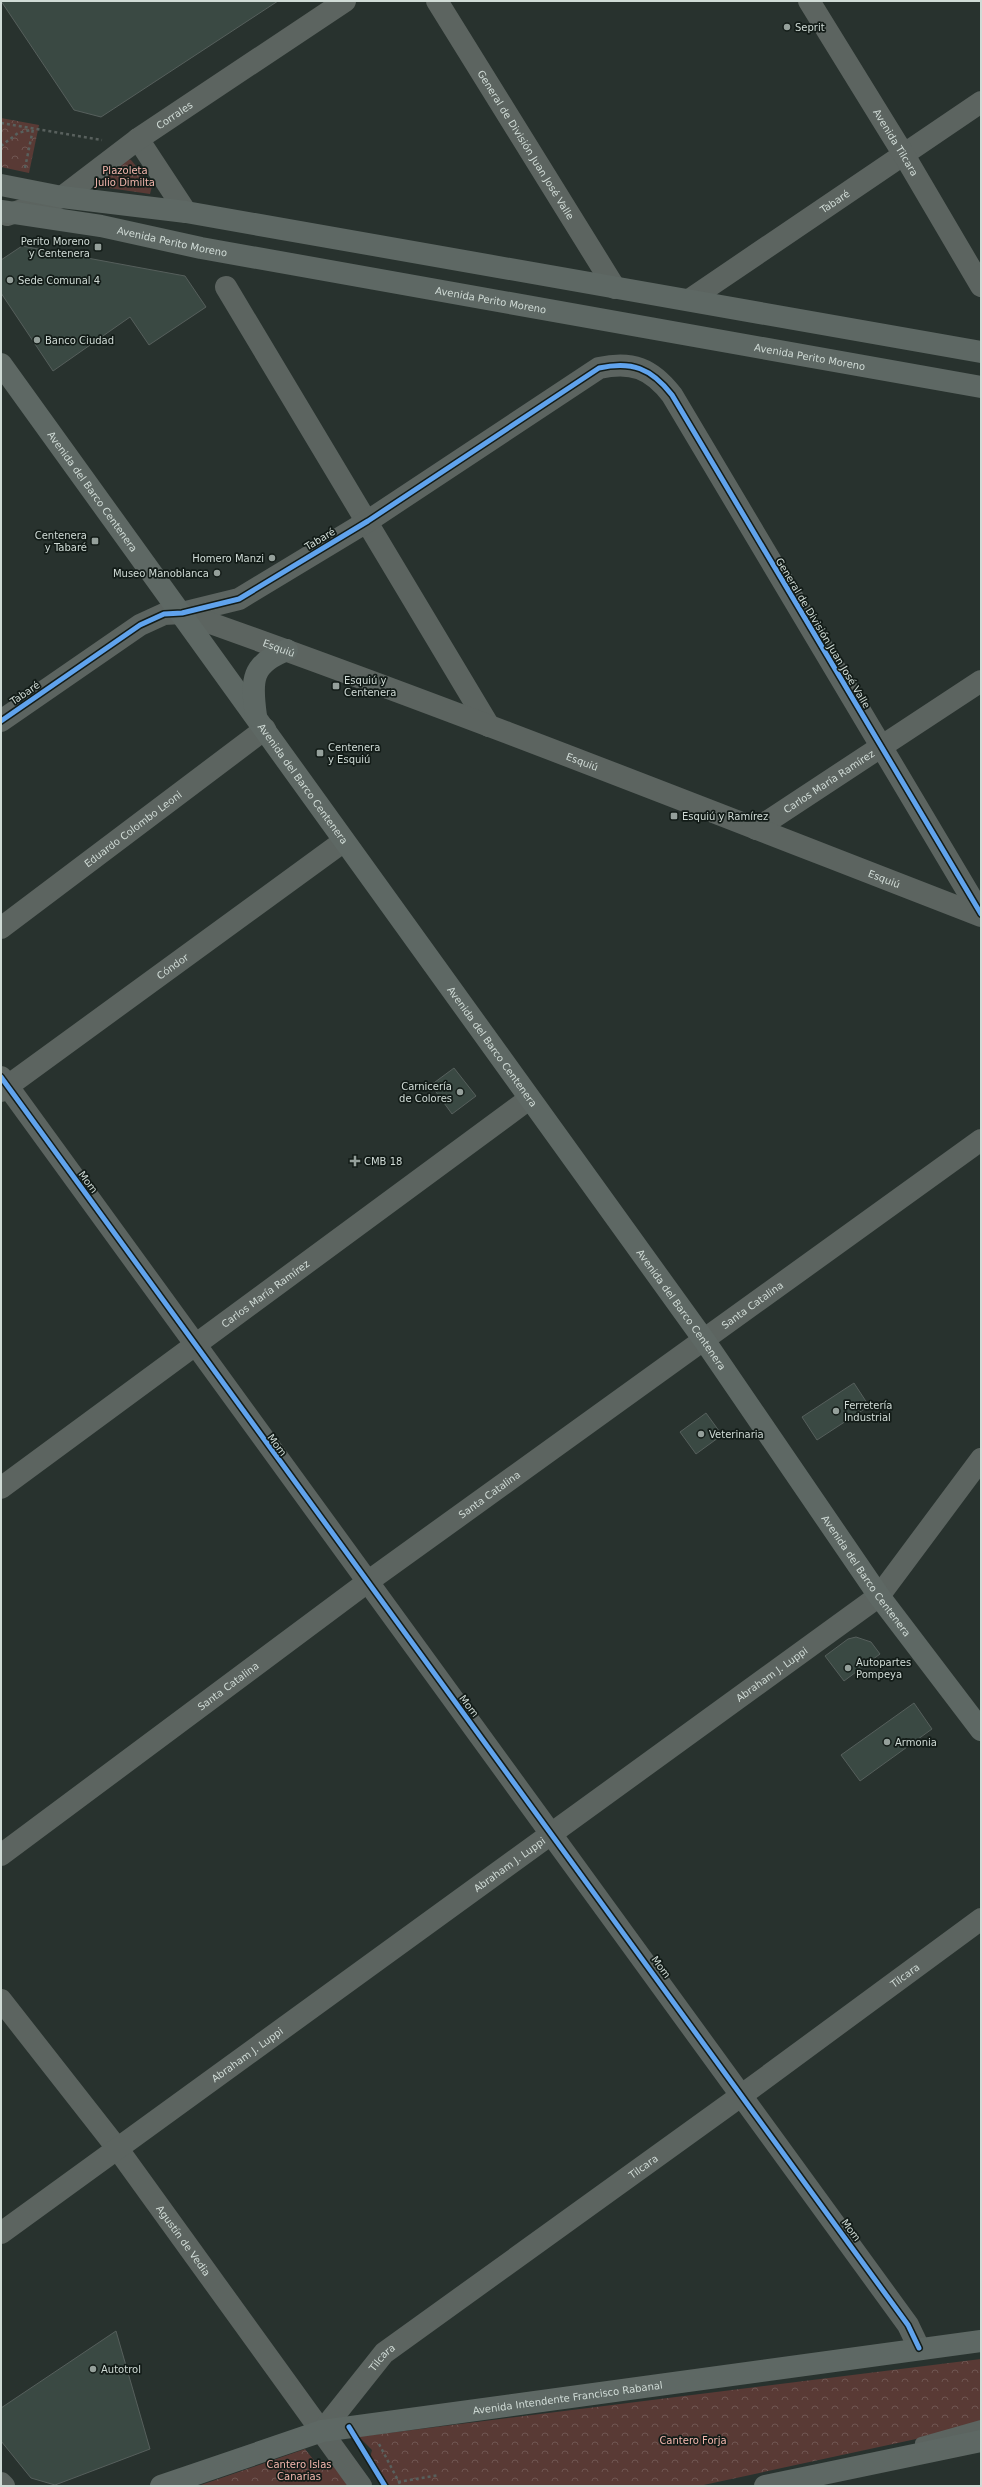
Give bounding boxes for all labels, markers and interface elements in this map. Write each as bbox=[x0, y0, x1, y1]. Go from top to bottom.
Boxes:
marker: Seprit bbox=[782, 22, 792, 32]
place label: Seprit bbox=[795, 22, 825, 33]
street label: General de División Juan José Valle bbox=[476, 68, 577, 221]
street label: Corrales bbox=[154, 99, 195, 131]
street label: Avenida Tilcara bbox=[871, 107, 921, 178]
park label: Plazoleta Julio Dimilta bbox=[94, 165, 155, 188]
street label: Tabaré bbox=[817, 187, 851, 216]
street label: Avenida Perito Moreno bbox=[116, 224, 228, 258]
place label: Perito Moreno y Centenera bbox=[21, 236, 90, 259]
marker: Perito Moreno y Centenera bbox=[93, 242, 103, 252]
marker: Sede Comunal 4 bbox=[5, 275, 15, 285]
place label: Sede Comunal 4 bbox=[18, 275, 100, 286]
street label: Avenida Perito Moreno bbox=[435, 284, 547, 315]
marker: Banco Ciudad bbox=[32, 335, 42, 345]
place label: Banco Ciudad bbox=[45, 335, 114, 346]
street label: Avenida Perito Moreno bbox=[754, 341, 866, 372]
street label: Avenida del Barco Centenera bbox=[46, 429, 140, 554]
street label: Tabaré bbox=[302, 526, 337, 553]
place label: Centenera y Tabaré bbox=[35, 530, 87, 553]
marker: Centenera y Tabaré bbox=[90, 536, 100, 546]
place label: Homero Manzi bbox=[192, 553, 264, 564]
marker: Homero Manzi bbox=[267, 553, 277, 563]
street label: General de División Juan José Valle bbox=[774, 556, 872, 710]
place label: Museo Manoblanca bbox=[113, 568, 209, 579]
marker: Museo Manoblanca bbox=[212, 568, 222, 578]
street label: Esquiú bbox=[261, 637, 297, 659]
place label: Esquiú y Centenera bbox=[344, 675, 396, 698]
street label: Tabaré bbox=[7, 679, 42, 707]
marker: Esquiú y Centenera bbox=[331, 681, 341, 691]
street label: Avenida del Barco Centenera bbox=[256, 721, 350, 846]
place label: Centenera y Esquiú bbox=[328, 742, 380, 765]
street label: Carlos María Ramírez bbox=[781, 747, 876, 815]
marker: Centenera y Esquiú bbox=[315, 748, 325, 758]
street label: Esquiú bbox=[565, 750, 600, 773]
street label: Eduardo Colombo Leoni bbox=[82, 788, 184, 869]
marker: Esquiú y Ramírez bbox=[669, 811, 679, 821]
place label: Esquiú y Ramírez bbox=[682, 811, 768, 822]
street label: Esquiú bbox=[867, 867, 902, 890]
street label: Cóndor bbox=[155, 951, 191, 981]
street label: Avenida del Barco Centenera bbox=[445, 984, 540, 1109]
place label: Carnicería de Colores bbox=[399, 1081, 452, 1104]
marker: Carnicería de Colores bbox=[455, 1087, 465, 1097]
marker: CMB 18 bbox=[349, 1155, 361, 1167]
place label: CMB 18 bbox=[364, 1156, 402, 1167]
street label: Mom bbox=[76, 1169, 100, 1195]
street label: Avenida del Barco Centenera bbox=[635, 1247, 728, 1372]
street label: Carlos María Ramírez bbox=[219, 1257, 311, 1329]
street label: Santa Catalina bbox=[719, 1279, 785, 1331]
place label: Ferretería Industrial bbox=[844, 1400, 892, 1423]
marker: Ferretería Industrial bbox=[831, 1406, 841, 1416]
marker: Veterinaria bbox=[696, 1429, 706, 1439]
place label: Veterinaria bbox=[709, 1429, 764, 1440]
street label: Mom bbox=[265, 1432, 289, 1458]
street label: Santa Catalina bbox=[456, 1468, 522, 1520]
street label: Avenida del Barco Centenera bbox=[820, 1513, 913, 1638]
street label: Abraham J. Luppi bbox=[734, 1644, 809, 1703]
place label: Autopartes Pompeya bbox=[856, 1657, 911, 1680]
street label: Santa Catalina bbox=[195, 1660, 261, 1712]
marker: Autopartes Pompeya bbox=[843, 1663, 853, 1673]
street label: Mom bbox=[457, 1693, 481, 1719]
marker: Armonia bbox=[882, 1737, 892, 1747]
place label: Armonia bbox=[895, 1737, 937, 1748]
street label: Abraham J. Luppi bbox=[471, 1835, 547, 1894]
street label: Mom bbox=[649, 1954, 673, 1980]
street label: Tilcara bbox=[887, 1961, 921, 1990]
street label: Abraham J. Luppi bbox=[209, 2025, 285, 2084]
street label: Tilcara bbox=[626, 2152, 660, 2181]
street label: Agustín de Vedia bbox=[155, 2203, 213, 2278]
street label: Mom bbox=[839, 2217, 863, 2243]
street label: Tilcara bbox=[366, 2342, 397, 2374]
marker: Autotrol bbox=[88, 2364, 98, 2374]
place label: Autotrol bbox=[101, 2364, 141, 2375]
street label: Avenida Intendente Francisco Rabanal bbox=[472, 2379, 663, 2416]
park label: Cantero Forja bbox=[659, 2435, 727, 2446]
park label: Cantero Islas Canarias bbox=[267, 2459, 332, 2482]

